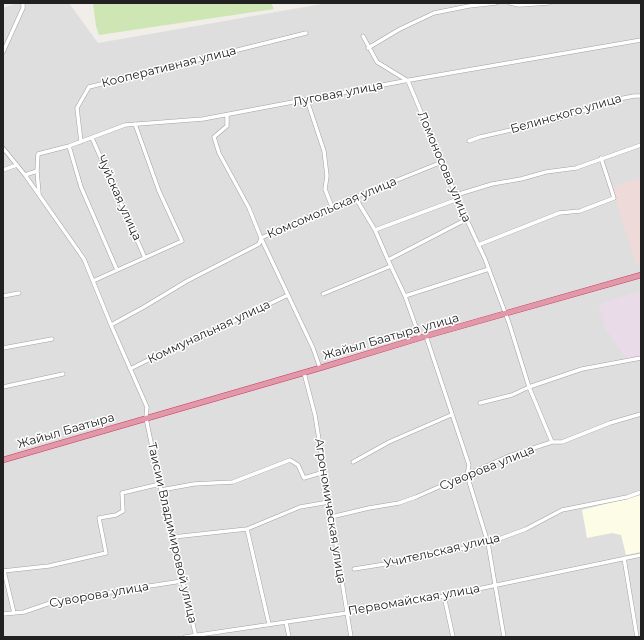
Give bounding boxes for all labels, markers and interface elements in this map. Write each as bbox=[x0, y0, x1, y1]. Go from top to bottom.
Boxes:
street label: Кооперативная улица bbox=[100, 43, 238, 91]
street label: Луговая улица bbox=[292, 78, 384, 110]
street label: Белинского улица bbox=[509, 91, 623, 137]
street label: Ломоносова улица bbox=[414, 109, 474, 225]
street label: Чуйская улица bbox=[94, 153, 144, 243]
street label: Комсомольская улица bbox=[265, 174, 399, 242]
street label: Коммунальная улица bbox=[145, 297, 273, 367]
street label: Жайыл Баатыра улица bbox=[321, 311, 461, 363]
street label: Жайыл Баатыра bbox=[16, 410, 116, 452]
street label: Агрономическая улица bbox=[311, 437, 349, 585]
street label: Таисии Владимировой улица bbox=[144, 441, 200, 625]
street label: Суворова улица bbox=[437, 442, 537, 494]
street label: Учительская улица bbox=[383, 531, 501, 571]
street label: Суворова улица bbox=[48, 579, 150, 611]
street label: Первомайская улица bbox=[347, 581, 481, 619]

